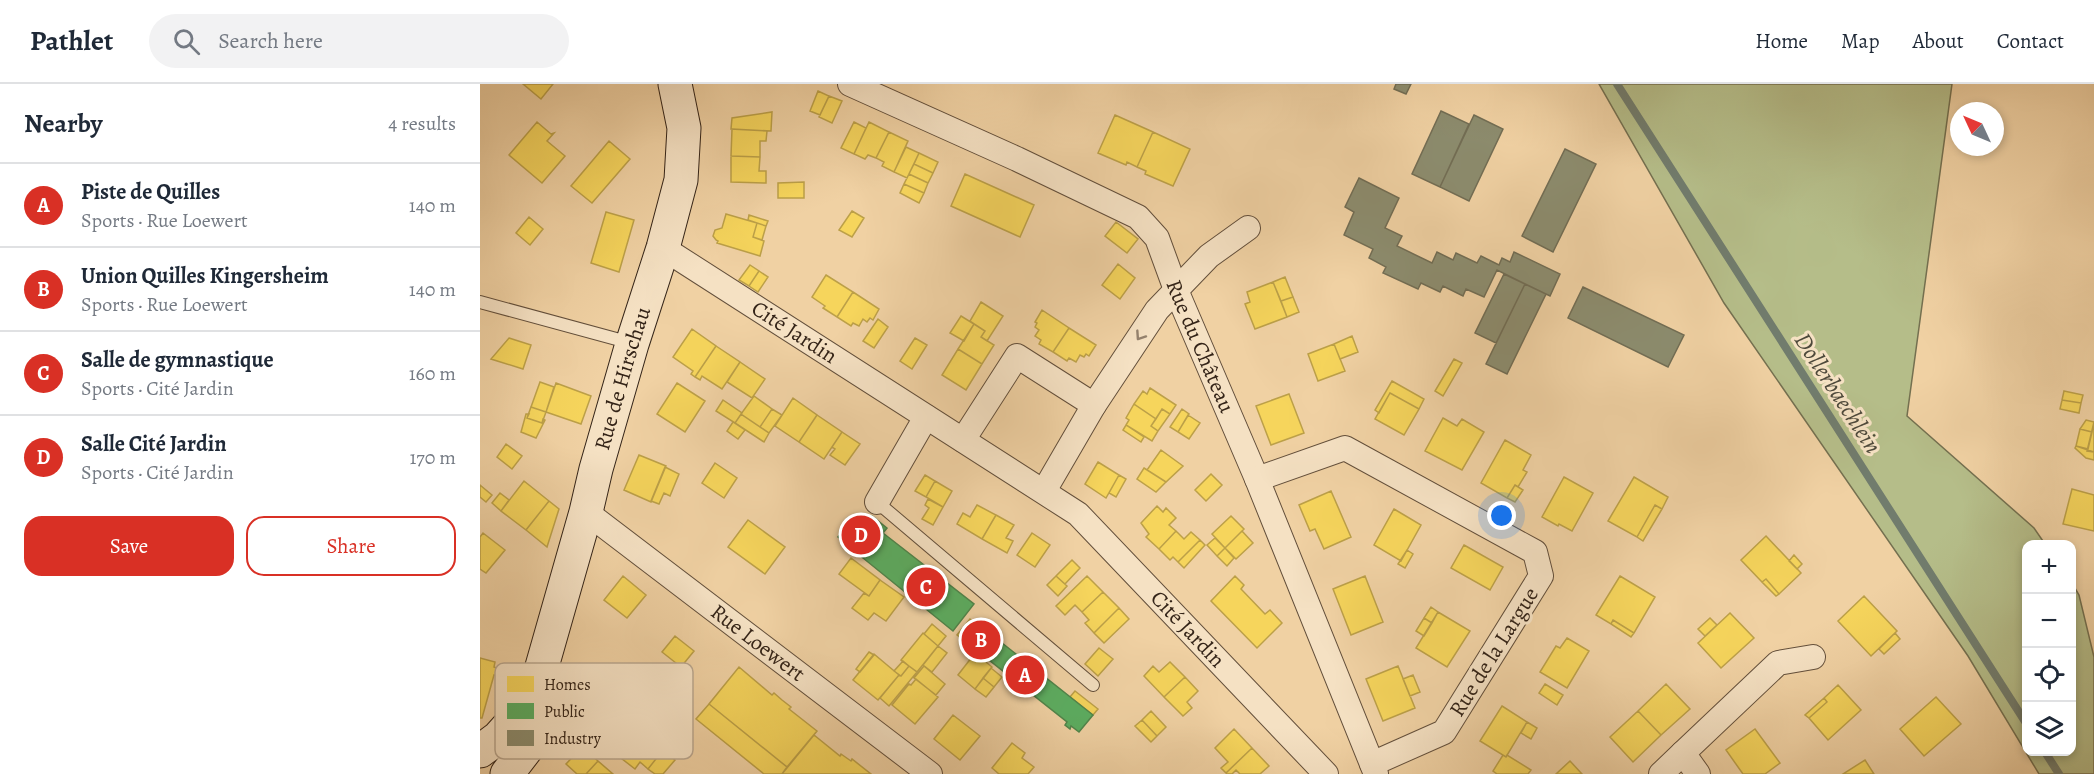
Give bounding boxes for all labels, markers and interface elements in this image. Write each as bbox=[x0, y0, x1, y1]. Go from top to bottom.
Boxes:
search box bbox=[149, 14, 569, 68]
text: Pathlet bbox=[30, 22, 113, 60]
icon: search bbox=[170, 25, 203, 58]
text: Search here bbox=[218, 26, 323, 56]
text: Home bbox=[1755, 27, 1808, 55]
text: Map bbox=[1841, 27, 1879, 55]
text: About bbox=[1912, 27, 1964, 55]
text: Contact bbox=[1997, 27, 2064, 55]
north arrow bbox=[1950, 102, 2004, 156]
text: Nearby bbox=[24, 106, 103, 141]
text: 4 results bbox=[388, 110, 456, 137]
text: Piste de Quilles bbox=[81, 177, 220, 207]
text: A bbox=[37, 192, 50, 219]
text: 140 m bbox=[409, 192, 456, 219]
text: Sports · Rue Loewert bbox=[81, 207, 248, 234]
text: Union Quilles Kingersheim bbox=[81, 261, 329, 291]
street label: Rue du Château bbox=[1158, 275, 1242, 417]
text: B bbox=[37, 276, 50, 303]
text: 140 m bbox=[409, 276, 456, 303]
text: Sports · Rue Loewert bbox=[81, 291, 248, 318]
street label: Cité Jardin bbox=[746, 294, 843, 371]
street label: Rue de Hirschau bbox=[587, 303, 658, 454]
water label: Dollerbaechlein bbox=[1787, 326, 1889, 460]
one-way arrow bbox=[1136, 329, 1147, 340]
text: Salle de gymnastique bbox=[81, 345, 274, 375]
text: C bbox=[37, 360, 50, 387]
text: 160 m bbox=[409, 360, 456, 387]
text: Sports · Cité Jardin bbox=[81, 375, 234, 402]
text: Salle Cité Jardin bbox=[81, 429, 227, 459]
text: D bbox=[37, 444, 50, 471]
text: 170 m bbox=[410, 444, 456, 471]
text: Sports · Cité Jardin bbox=[81, 459, 234, 486]
your location bbox=[1487, 501, 1516, 530]
pin: D bbox=[842, 512, 880, 558]
button: Save bbox=[24, 516, 234, 576]
button: Share bbox=[246, 516, 456, 576]
map controls bbox=[2022, 540, 2076, 756]
button: + bbox=[2022, 540, 2076, 594]
pin: C bbox=[906, 564, 946, 610]
street label: Rue de la Largue bbox=[1442, 582, 1546, 722]
street label: Cité Jardin bbox=[1144, 584, 1232, 674]
button: − bbox=[2022, 594, 2076, 648]
street label: Rue Loewert bbox=[704, 597, 811, 689]
pin: B bbox=[962, 618, 1000, 662]
button: locate bbox=[2022, 648, 2076, 702]
pin: A bbox=[1006, 652, 1044, 698]
legend bbox=[495, 663, 693, 759]
text: Homes bbox=[544, 674, 591, 696]
text: Public bbox=[544, 701, 585, 723]
button: layers bbox=[2022, 702, 2076, 756]
text: Industry bbox=[544, 728, 602, 750]

